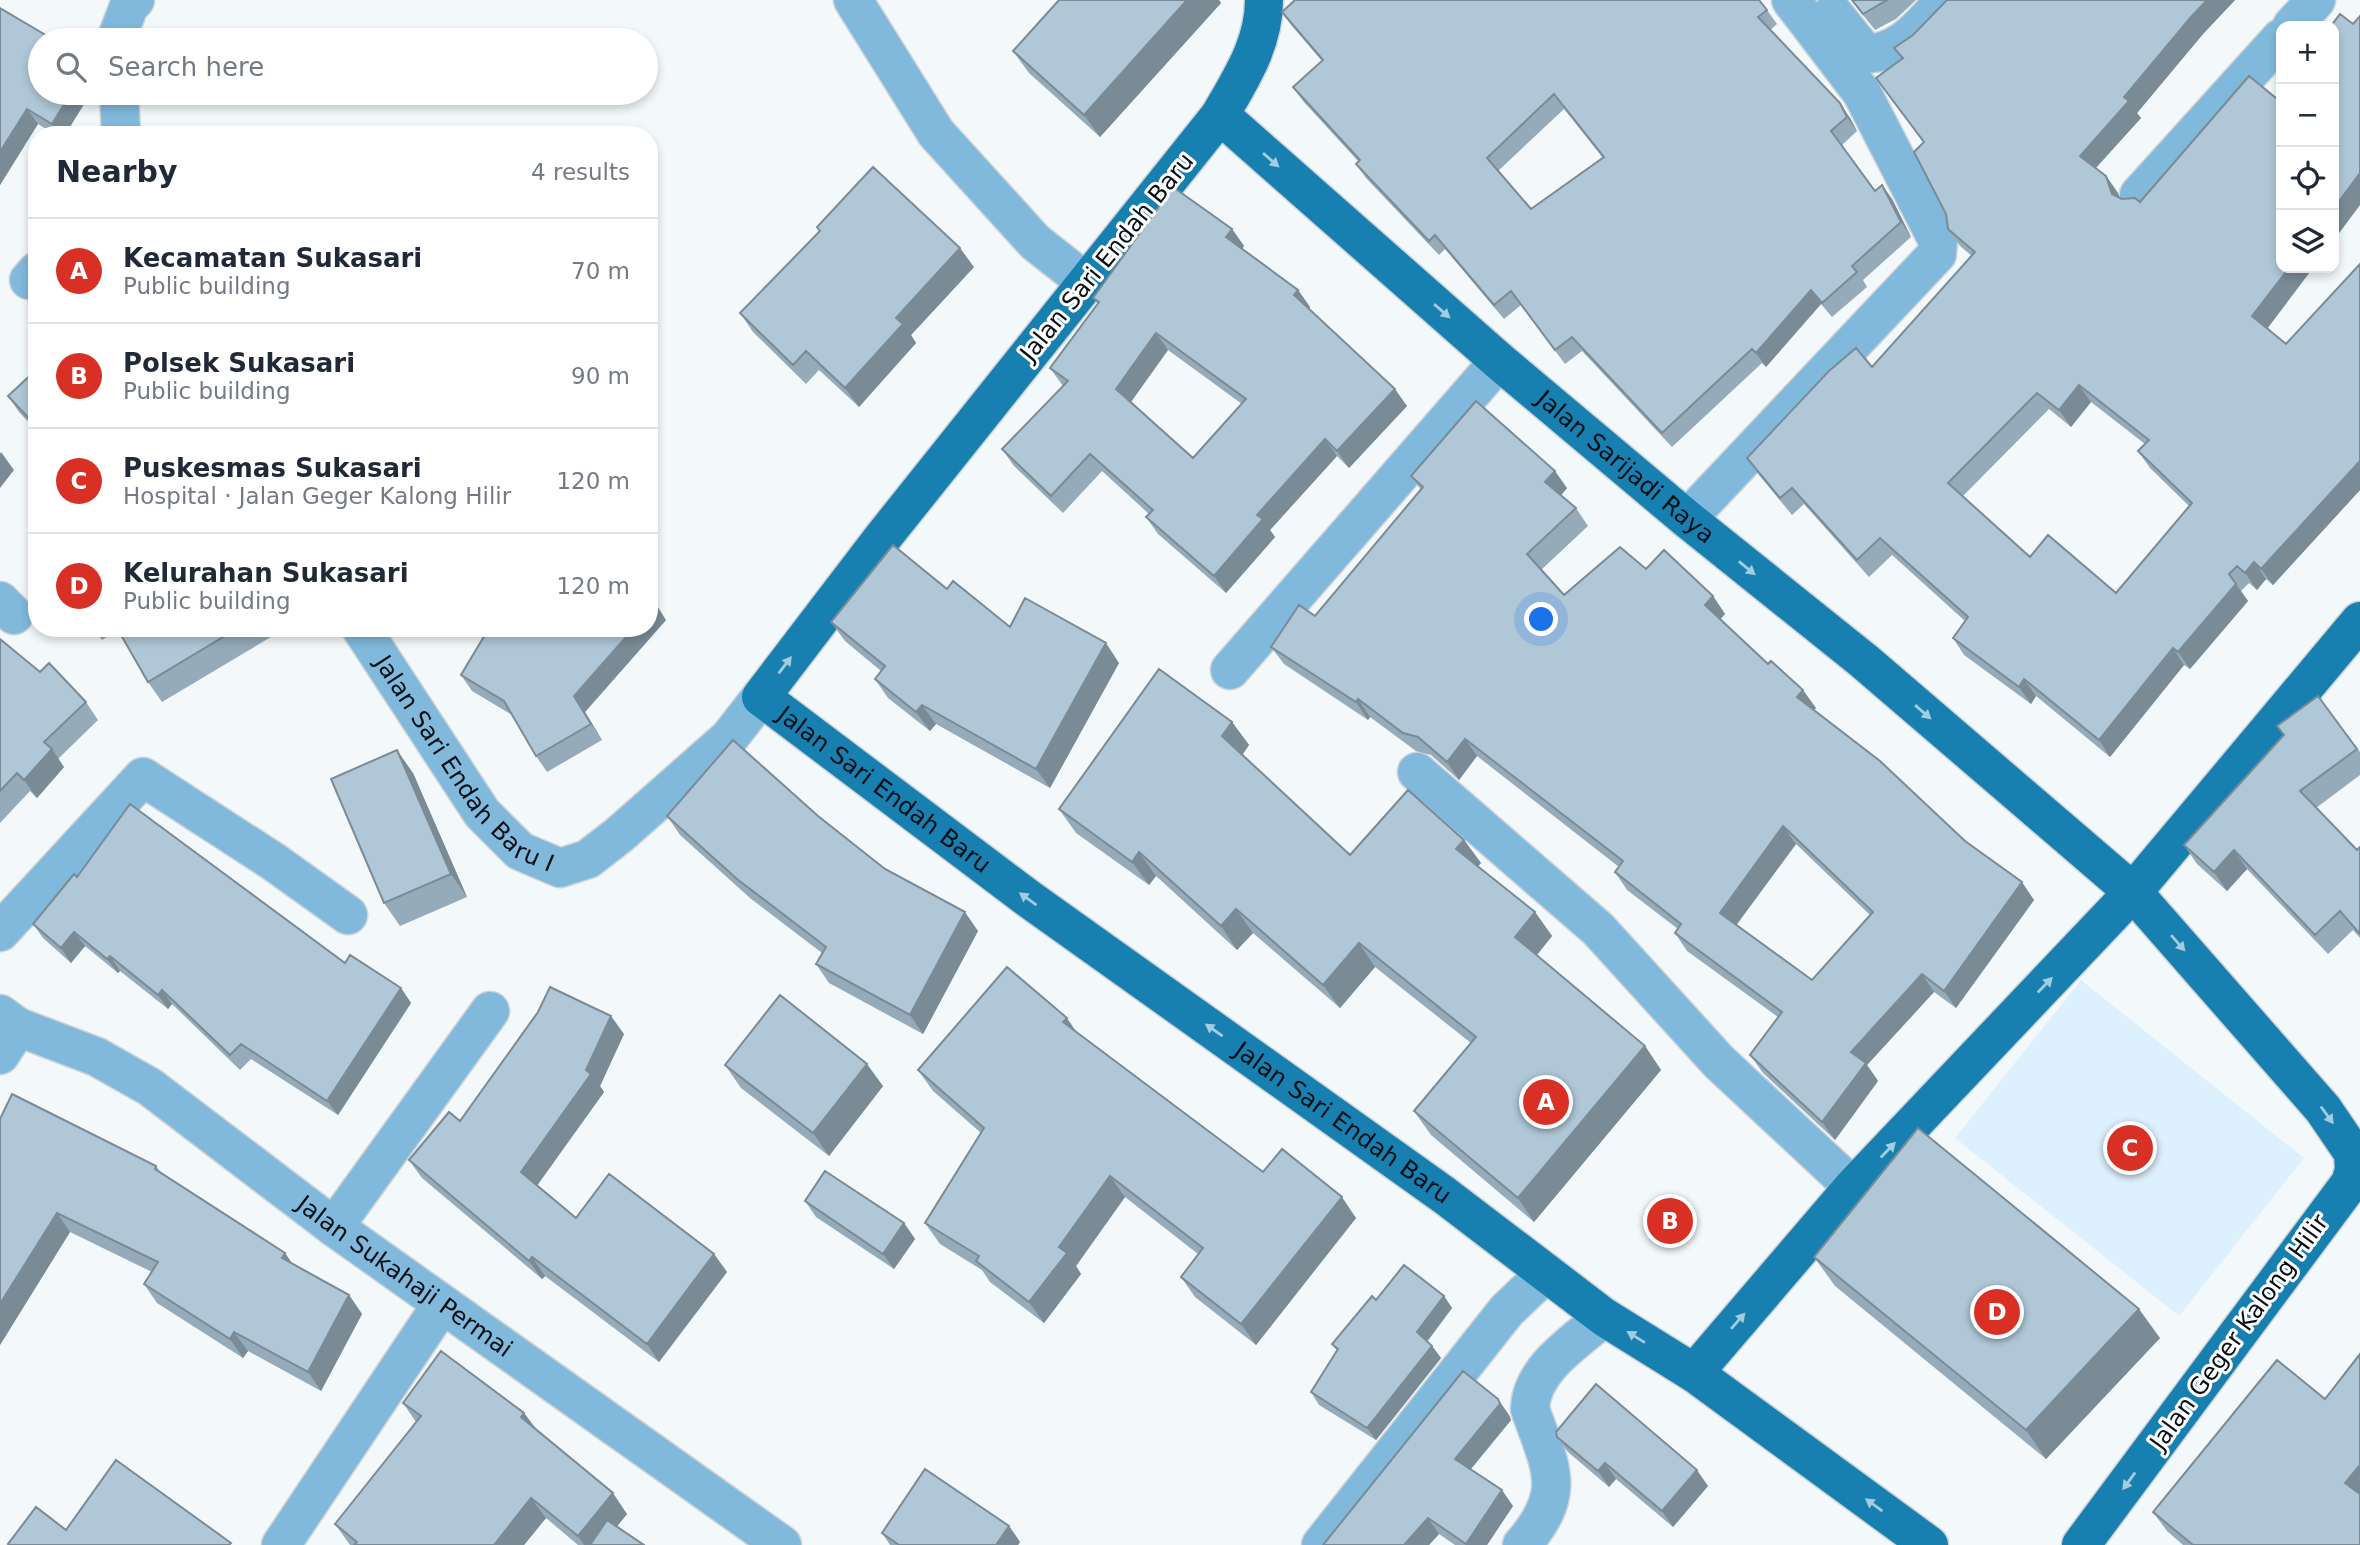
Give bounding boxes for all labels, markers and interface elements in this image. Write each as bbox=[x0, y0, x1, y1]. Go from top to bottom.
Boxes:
map controls bbox=[2276, 21, 2339, 273]
button: + bbox=[2276, 21, 2339, 84]
search box bbox=[28, 28, 658, 105]
icon: search bbox=[52, 48, 90, 86]
text: Search here bbox=[108, 52, 264, 82]
button: − bbox=[2276, 84, 2339, 147]
street label: Jalan Sari Endah Baru bbox=[1013, 147, 1200, 368]
button: locate bbox=[2276, 147, 2339, 210]
one-way arrow bbox=[1262, 152, 1280, 168]
text: Nearby bbox=[56, 154, 178, 189]
text: 4 results bbox=[531, 159, 630, 185]
button: layers bbox=[2276, 210, 2339, 273]
text: Kecamatan Sukasari bbox=[123, 243, 422, 273]
text: A bbox=[70, 258, 88, 284]
text: 70 m bbox=[571, 258, 630, 284]
text: Public building bbox=[123, 273, 291, 299]
one-way arrow bbox=[1433, 302, 1450, 318]
text: Polsek Sukasari bbox=[123, 348, 355, 378]
text: B bbox=[70, 363, 88, 389]
text: 90 m bbox=[571, 363, 630, 389]
text: Public building bbox=[123, 378, 291, 404]
street label: Jalan Sarijadi Raya bbox=[1529, 383, 1720, 549]
text: Puskesmas Sukasari bbox=[123, 453, 422, 483]
text: C bbox=[71, 468, 87, 494]
text: 120 m bbox=[556, 468, 630, 494]
text: Hospital · Jalan Geger Kalong Hilir bbox=[123, 483, 511, 509]
text: Kelurahan Sukasari bbox=[123, 558, 409, 588]
one-way arrow bbox=[1738, 560, 1756, 575]
text: D bbox=[69, 573, 89, 599]
text: 120 m bbox=[556, 573, 630, 599]
text: Public building bbox=[123, 588, 291, 614]
your location bbox=[1524, 602, 1558, 636]
street label: Jalan Sari Endah Baru I bbox=[368, 649, 558, 878]
one-way arrow bbox=[778, 656, 792, 674]
street label: Jalan Sari Endah Baru bbox=[770, 699, 996, 879]
one-way arrow bbox=[1914, 704, 1931, 719]
one-way arrow bbox=[1019, 892, 1037, 906]
one-way arrow bbox=[2170, 935, 2185, 952]
one-way arrow bbox=[2036, 977, 2052, 994]
one-way arrow bbox=[1205, 1023, 1223, 1037]
street label: Jalan Sari Endah Baru bbox=[1227, 1035, 1457, 1210]
pin: A bbox=[1523, 1076, 1569, 1128]
one-way arrow bbox=[2320, 1106, 2334, 1124]
pin: C bbox=[2107, 1122, 2153, 1174]
one-way arrow bbox=[1880, 1141, 1896, 1159]
street label: Jalan Sukahaji Permai bbox=[290, 1189, 518, 1363]
pin: B bbox=[1647, 1195, 1693, 1247]
street label: Jalan Geger Kalong Hilir bbox=[2143, 1209, 2334, 1457]
pin: D bbox=[1974, 1286, 2020, 1338]
one-way arrow bbox=[1730, 1313, 1745, 1330]
one-way arrow bbox=[1626, 1330, 1645, 1343]
one-way arrow bbox=[2122, 1472, 2136, 1490]
one-way arrow bbox=[1865, 1498, 1883, 1512]

